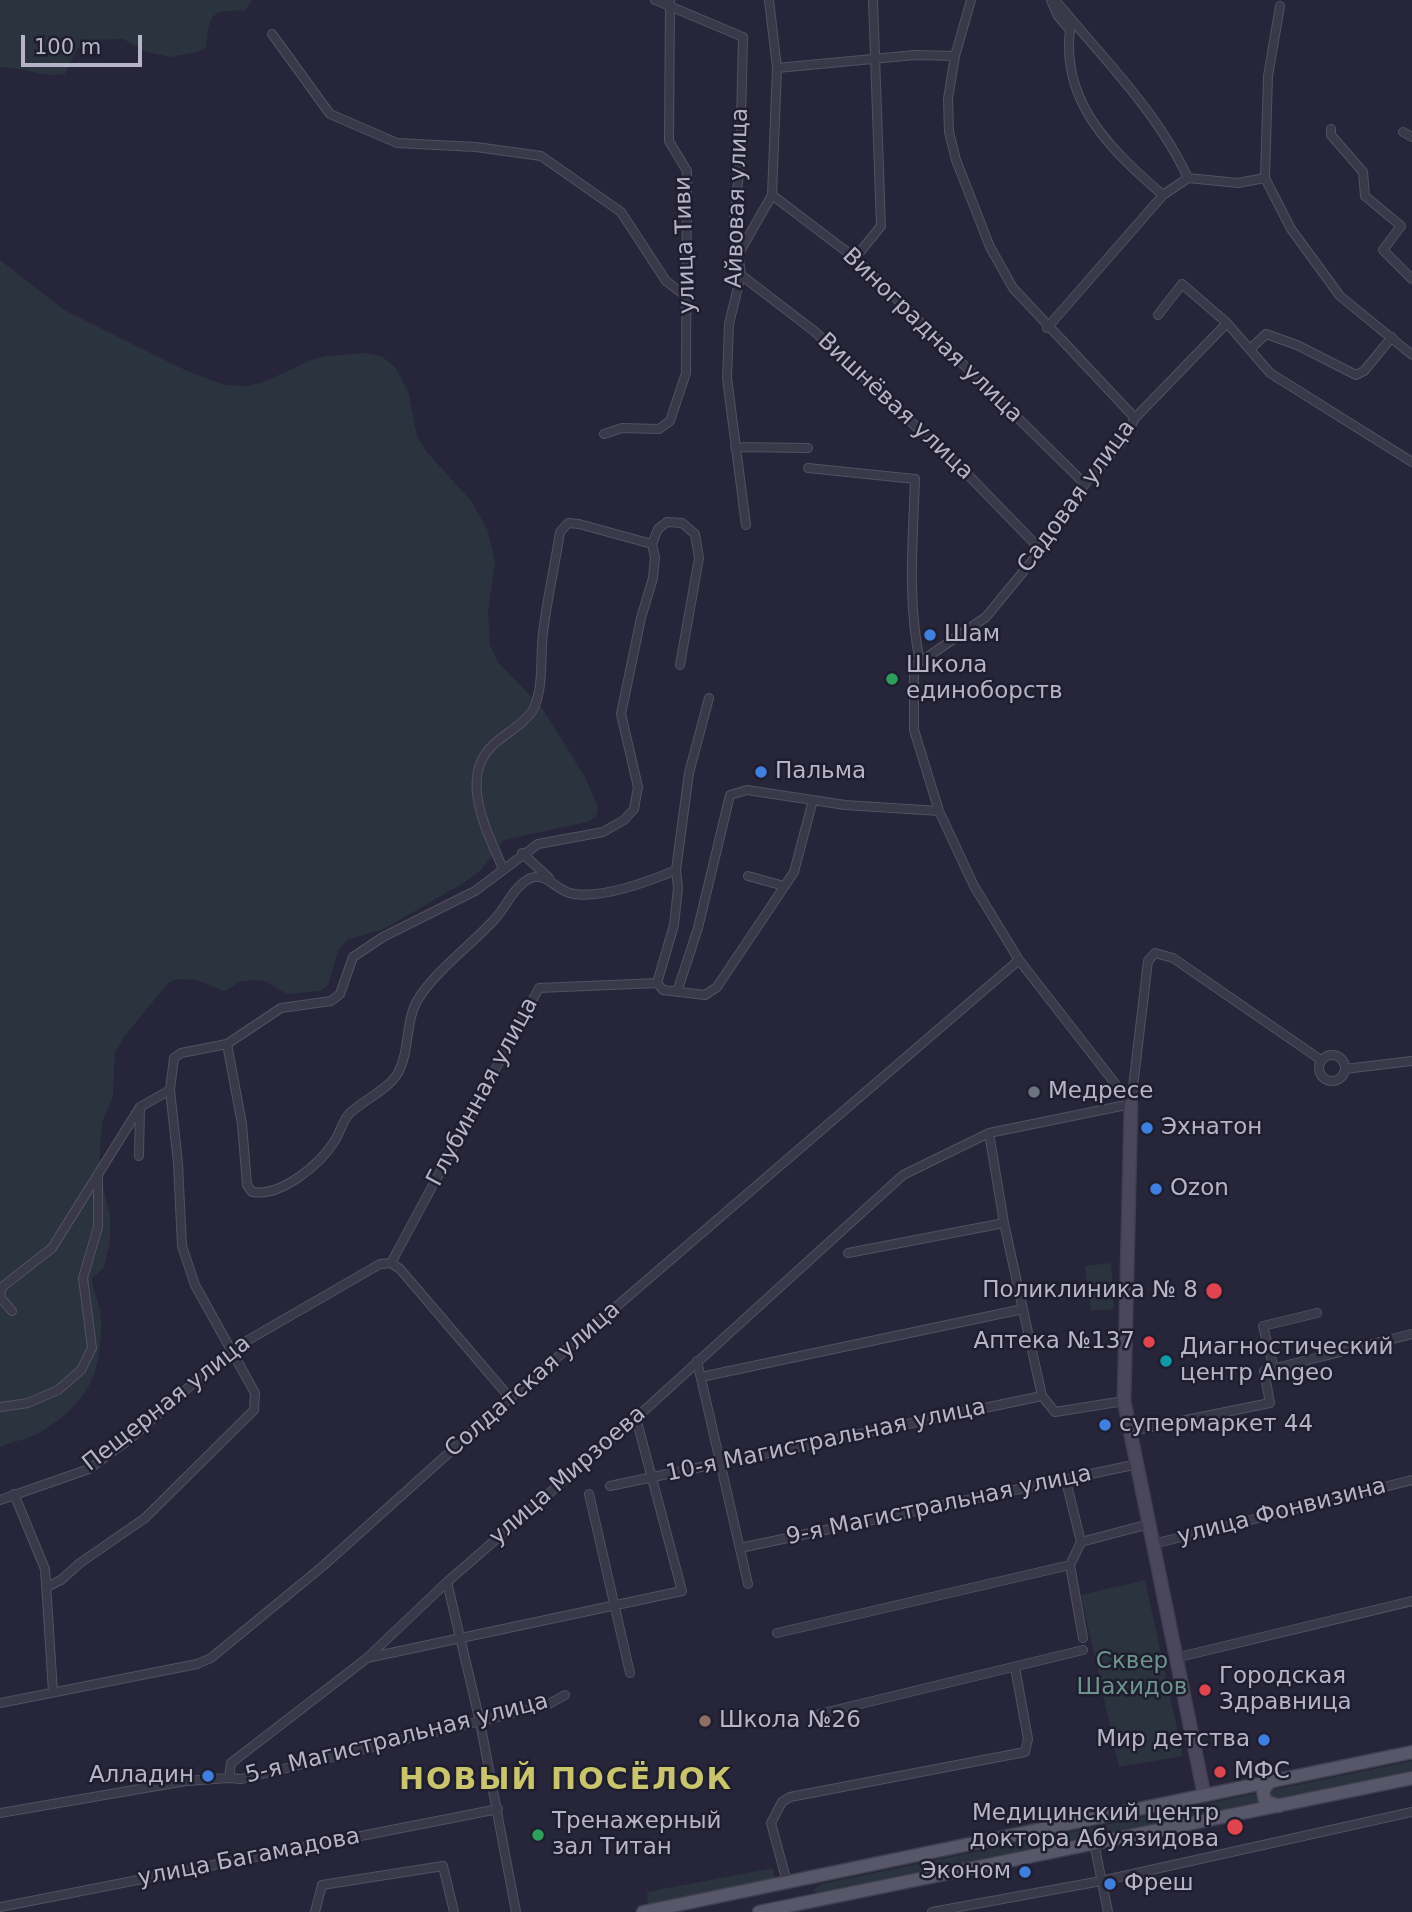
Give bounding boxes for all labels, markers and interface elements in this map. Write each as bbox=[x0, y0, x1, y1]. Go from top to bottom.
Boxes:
scale bar bbox=[24, 21, 145, 65]
text: 100 m bbox=[34, 35, 101, 59]
street label: Айвовая улица bbox=[721, 108, 755, 288]
street label: улица Тиви bbox=[670, 176, 702, 314]
street label: Виноградная улица bbox=[836, 243, 1028, 429]
street label: Вишнёвая улица bbox=[811, 328, 979, 486]
street label: Садовая улица bbox=[1012, 415, 1142, 579]
place label: Шам bbox=[944, 621, 1000, 649]
marker: Шам bbox=[922, 627, 938, 643]
place label: Школа единоборств bbox=[906, 652, 1063, 706]
marker: Школа единоборств bbox=[884, 671, 900, 687]
place label: Пальма bbox=[775, 758, 866, 786]
marker: Пальма bbox=[753, 764, 769, 780]
street label: Глубинная улица bbox=[422, 993, 544, 1191]
place label: Медресе bbox=[1048, 1078, 1153, 1106]
marker: Медресе bbox=[1026, 1084, 1042, 1100]
place label: Эхнатон bbox=[1161, 1114, 1262, 1142]
marker: Эхнатон bbox=[1139, 1120, 1155, 1136]
place label: Ozon bbox=[1170, 1175, 1229, 1203]
marker: Ozon bbox=[1148, 1181, 1164, 1197]
place label: Поликлиника № 8 bbox=[982, 1277, 1198, 1305]
marker: Поликлиника № 8 bbox=[1204, 1281, 1224, 1301]
street label: Солдатская улица bbox=[440, 1296, 626, 1464]
place label: Аптека №137 bbox=[974, 1328, 1135, 1356]
street label: Пещерная улица bbox=[78, 1330, 256, 1478]
marker: Аптека №137 bbox=[1141, 1334, 1157, 1350]
place label: Диагностический центр Angeo bbox=[1180, 1334, 1393, 1388]
marker: Диагностический центр Angeo bbox=[1158, 1353, 1174, 1369]
street label: 10-я Магистральная улица bbox=[664, 1394, 988, 1488]
street label: улица Мирзоева bbox=[484, 1401, 652, 1551]
place label: супермаркет 44 bbox=[1119, 1411, 1313, 1439]
marker: супермаркет 44 bbox=[1097, 1417, 1113, 1433]
street label: 9-я Магистральная улица bbox=[784, 1460, 1094, 1552]
street label: улица Фонвизина bbox=[1175, 1473, 1389, 1551]
park label: Сквер Шахидов bbox=[1077, 1648, 1187, 1702]
place label: Городская Здравница bbox=[1219, 1663, 1352, 1717]
marker: Городская Здравница bbox=[1197, 1682, 1213, 1698]
street label: 5-я Магистральная улица bbox=[243, 1688, 551, 1790]
place label: Школа №26 bbox=[719, 1707, 861, 1735]
marker: Школа №26 bbox=[697, 1713, 713, 1729]
place label: Мир детства bbox=[1096, 1726, 1250, 1754]
marker: Мир детства bbox=[1256, 1732, 1272, 1748]
place label: МФС bbox=[1234, 1758, 1290, 1786]
place label: Алладин bbox=[89, 1762, 194, 1790]
district label: НОВЫЙ ПОСЁЛОК bbox=[401, 1763, 731, 1799]
marker: МФС bbox=[1212, 1764, 1228, 1780]
marker: Алладин bbox=[200, 1768, 216, 1784]
place label: Медицинский центр доктора Абуязидова bbox=[969, 1800, 1219, 1854]
place label: Тренажерный зал Титан bbox=[552, 1808, 722, 1862]
marker: Медицинский центр доктора Абуязидова bbox=[1225, 1817, 1245, 1837]
street label: улица Багамадова bbox=[136, 1823, 362, 1893]
marker: Тренажерный зал Титан bbox=[530, 1827, 546, 1843]
place label: Эконом bbox=[921, 1858, 1011, 1886]
marker: Эконом bbox=[1017, 1864, 1033, 1880]
place label: Фреш bbox=[1124, 1870, 1194, 1898]
marker: Фреш bbox=[1102, 1876, 1118, 1892]

